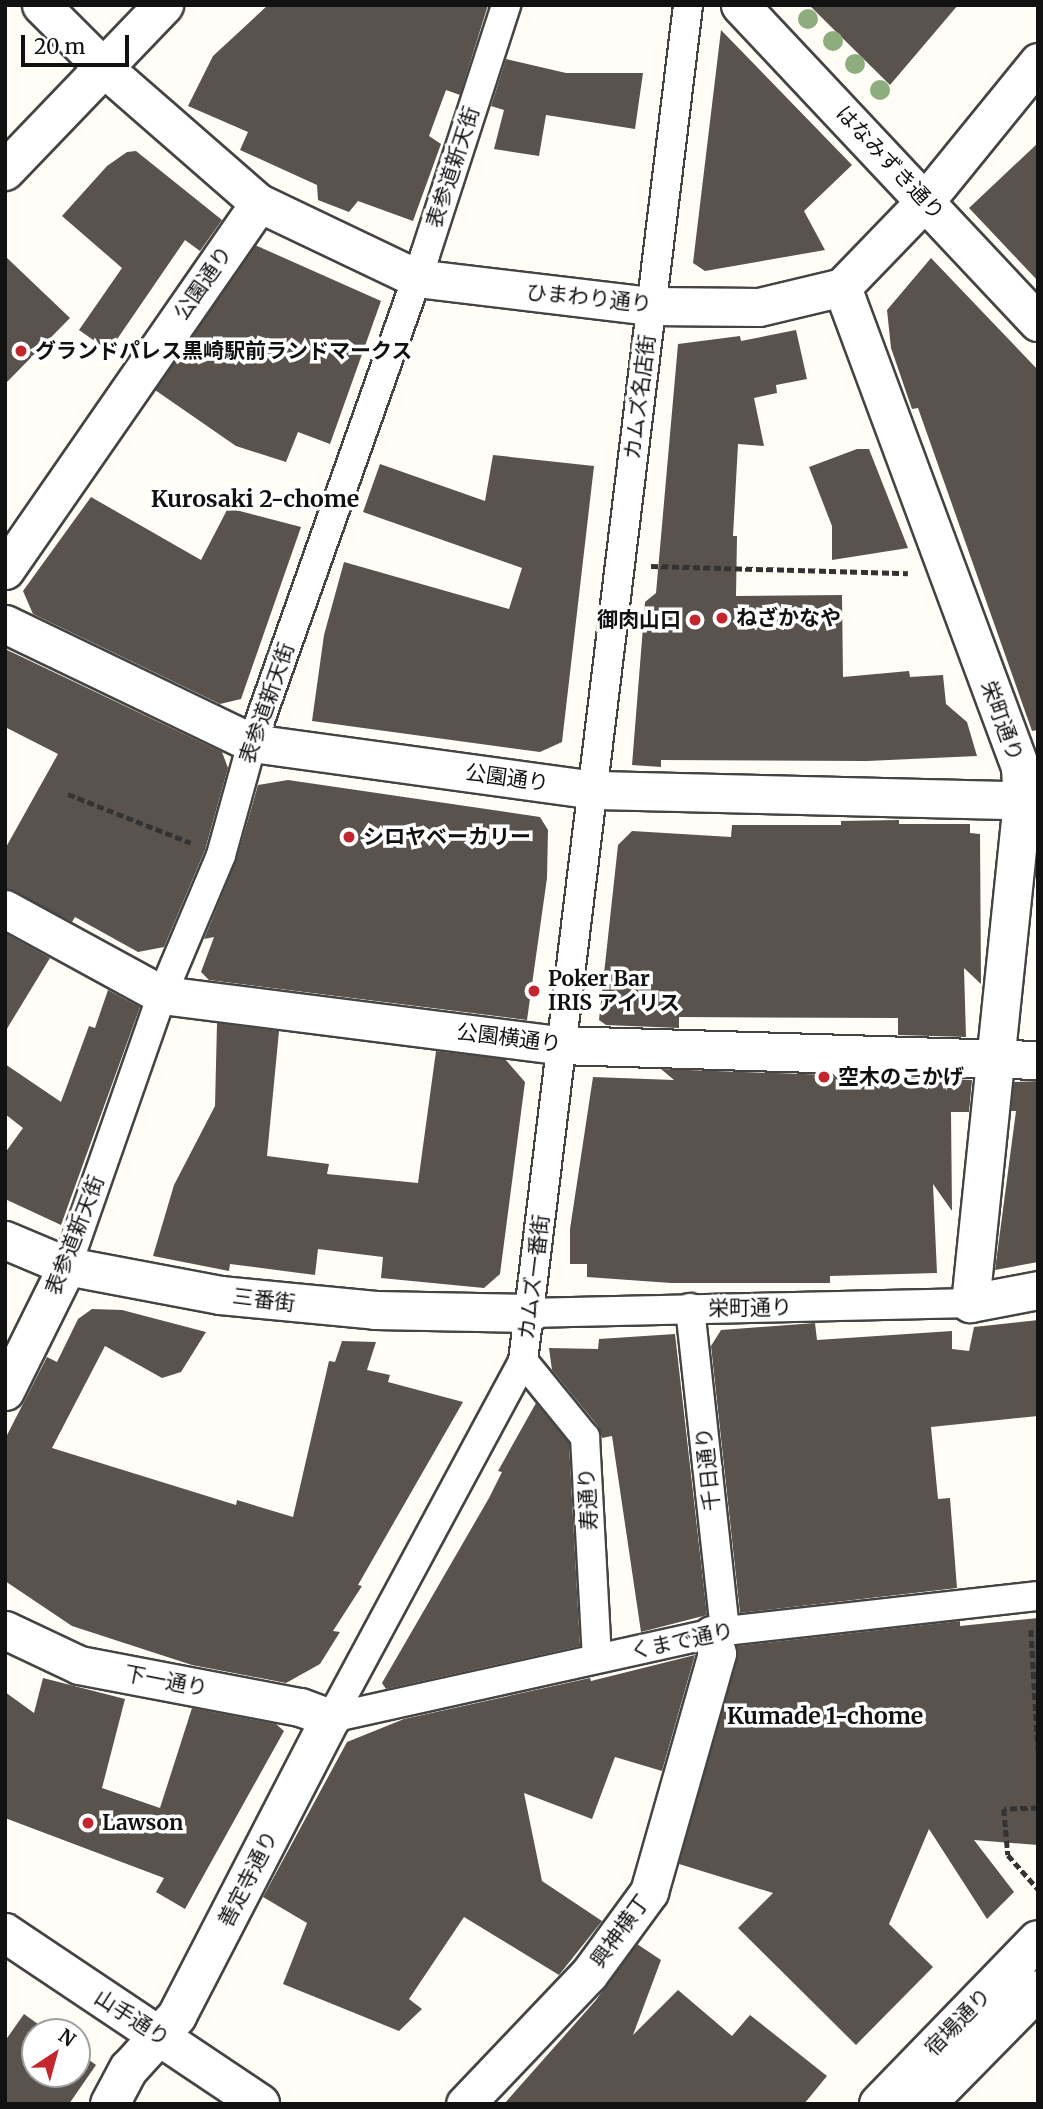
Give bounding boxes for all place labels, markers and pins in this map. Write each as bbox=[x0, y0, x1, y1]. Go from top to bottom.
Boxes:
place label: グランドパレス黒崎駅前ランドマークス bbox=[35, 338, 413, 364]
marker: グランドパレス黒崎駅前ランドマークス bbox=[13, 343, 29, 359]
place label: ねざかなや bbox=[736, 605, 841, 631]
place label: 御肉山口 bbox=[597, 607, 681, 633]
marker: ねざかなや bbox=[714, 610, 730, 626]
marker: 御肉山口 bbox=[687, 612, 703, 628]
place label: シロヤベーカリー bbox=[363, 824, 531, 850]
marker: シロヤベーカリー bbox=[341, 829, 357, 845]
place label: Poker Bar IRIS アイリス bbox=[548, 966, 681, 1016]
marker: Poker Bar IRIS アイリス bbox=[526, 983, 542, 999]
place label: 空木のこかげ bbox=[838, 1064, 964, 1090]
marker: 空木のこかげ bbox=[816, 1069, 832, 1085]
place label: Lawson bbox=[102, 1810, 183, 1836]
marker: Lawson bbox=[80, 1815, 96, 1831]

